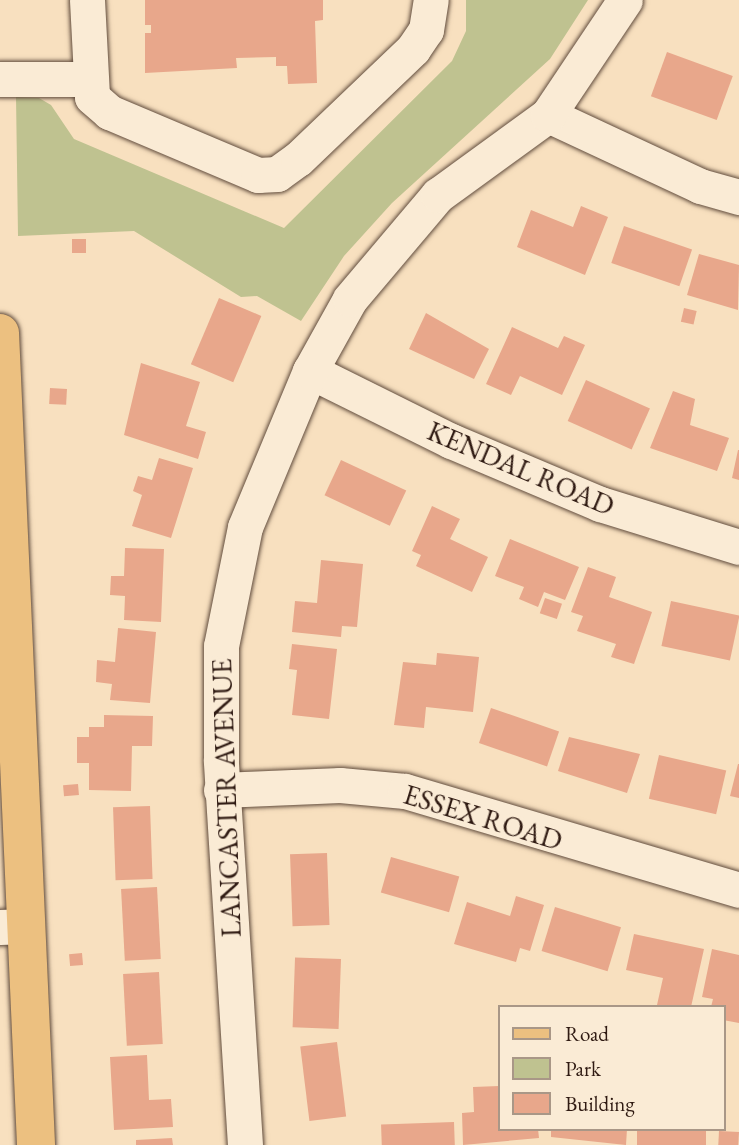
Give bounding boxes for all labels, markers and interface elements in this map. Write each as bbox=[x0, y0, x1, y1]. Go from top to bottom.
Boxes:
street label: KENDAL ROAD bbox=[423, 414, 619, 522]
street label: LANCASTER AVENUE bbox=[204, 658, 248, 938]
street label: ESSEX ROAD bbox=[400, 777, 566, 857]
legend bbox=[498, 1005, 725, 1131]
text: Road bbox=[565, 1020, 609, 1047]
text: Park bbox=[565, 1055, 601, 1082]
text: Building bbox=[565, 1090, 635, 1117]

